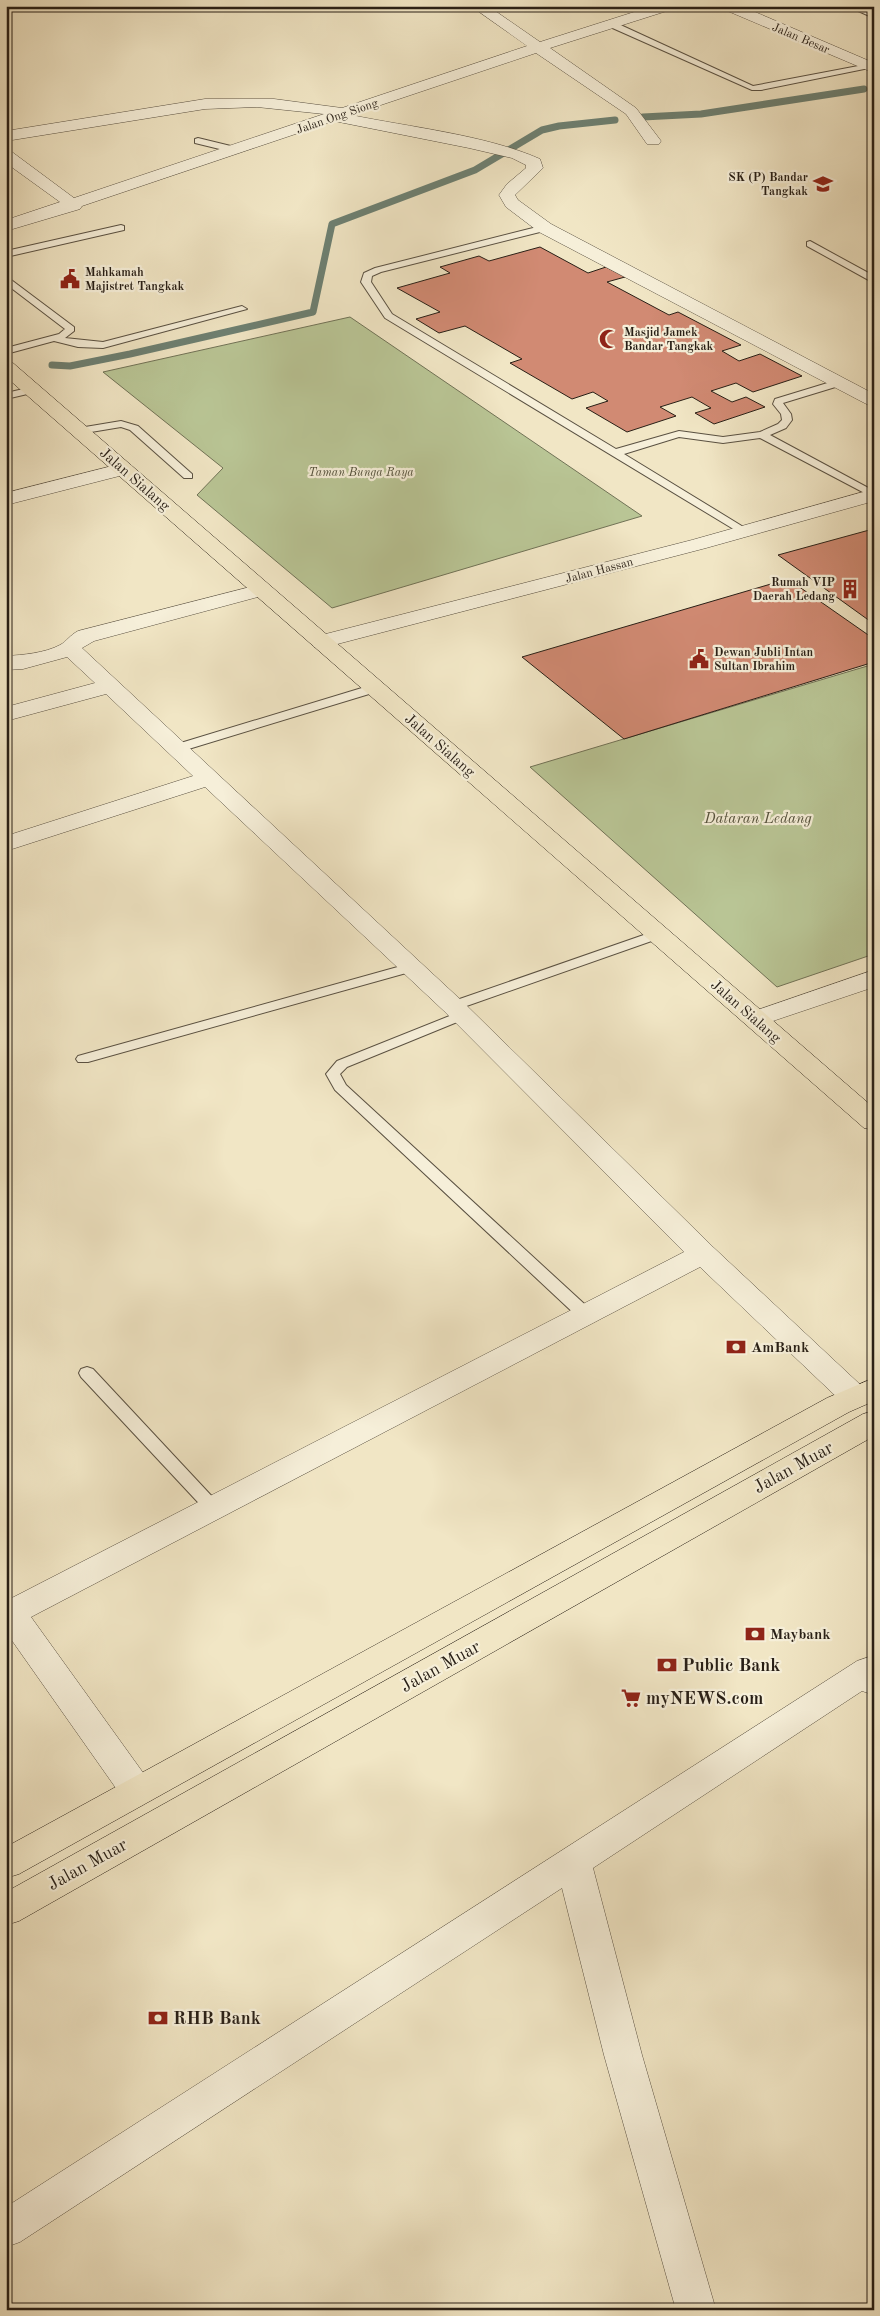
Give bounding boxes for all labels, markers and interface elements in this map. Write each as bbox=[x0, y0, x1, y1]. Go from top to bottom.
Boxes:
street label: Jalan Besar bbox=[770, 21, 831, 56]
street label: Jalan Ong Siong bbox=[295, 97, 380, 137]
place label: SK (P) Bandar Tangkak bbox=[728, 171, 808, 198]
school or university icon: SK (P) Bandar Tangkak bbox=[812, 173, 834, 195]
place label: Mahkamah Majistret Tangkak bbox=[85, 267, 184, 293]
public building icon: Mahkamah Majistret Tangkak bbox=[59, 268, 81, 290]
place label: Masjid Jamek Bandar Tangkak bbox=[624, 327, 714, 353]
mosque icon: Masjid Jamek Bandar Tangkak bbox=[598, 328, 620, 350]
street label: Jalan Sialang bbox=[96, 446, 172, 515]
park label: Taman Bunga Raya bbox=[308, 467, 414, 479]
street label: Jalan Hassan bbox=[564, 556, 635, 586]
place label: Rumah VIP Daerah Ledang bbox=[753, 577, 835, 603]
building icon: Rumah VIP Daerah Ledang bbox=[839, 578, 861, 600]
place label: Dewan Jubli Intan Sultan Ibrahim bbox=[714, 647, 813, 673]
public building icon: Dewan Jubli Intan Sultan Ibrahim bbox=[688, 648, 710, 670]
street label: Jalan Sialang bbox=[401, 712, 477, 781]
park label: Dataran Ledang bbox=[703, 812, 812, 827]
street label: Jalan Sialang bbox=[707, 978, 783, 1047]
bank icon: AmBank bbox=[725, 1336, 747, 1358]
place label: AmBank bbox=[751, 1341, 810, 1356]
street label: Jalan Muar bbox=[751, 1438, 837, 1497]
bank icon: Maybank bbox=[744, 1623, 766, 1645]
place label: Maybank bbox=[770, 1628, 831, 1643]
street label: Jalan Muar bbox=[398, 1637, 484, 1696]
bank icon: Public Bank bbox=[656, 1654, 678, 1676]
place label: Public Bank bbox=[682, 1657, 780, 1675]
supermarket icon: myNEWS.com bbox=[620, 1687, 642, 1709]
place label: myNEWS.com bbox=[646, 1690, 763, 1708]
street label: Jalan Muar bbox=[45, 1835, 131, 1894]
bank icon: RHB Bank bbox=[147, 2007, 169, 2029]
place label: RHB Bank bbox=[173, 2010, 261, 2028]

